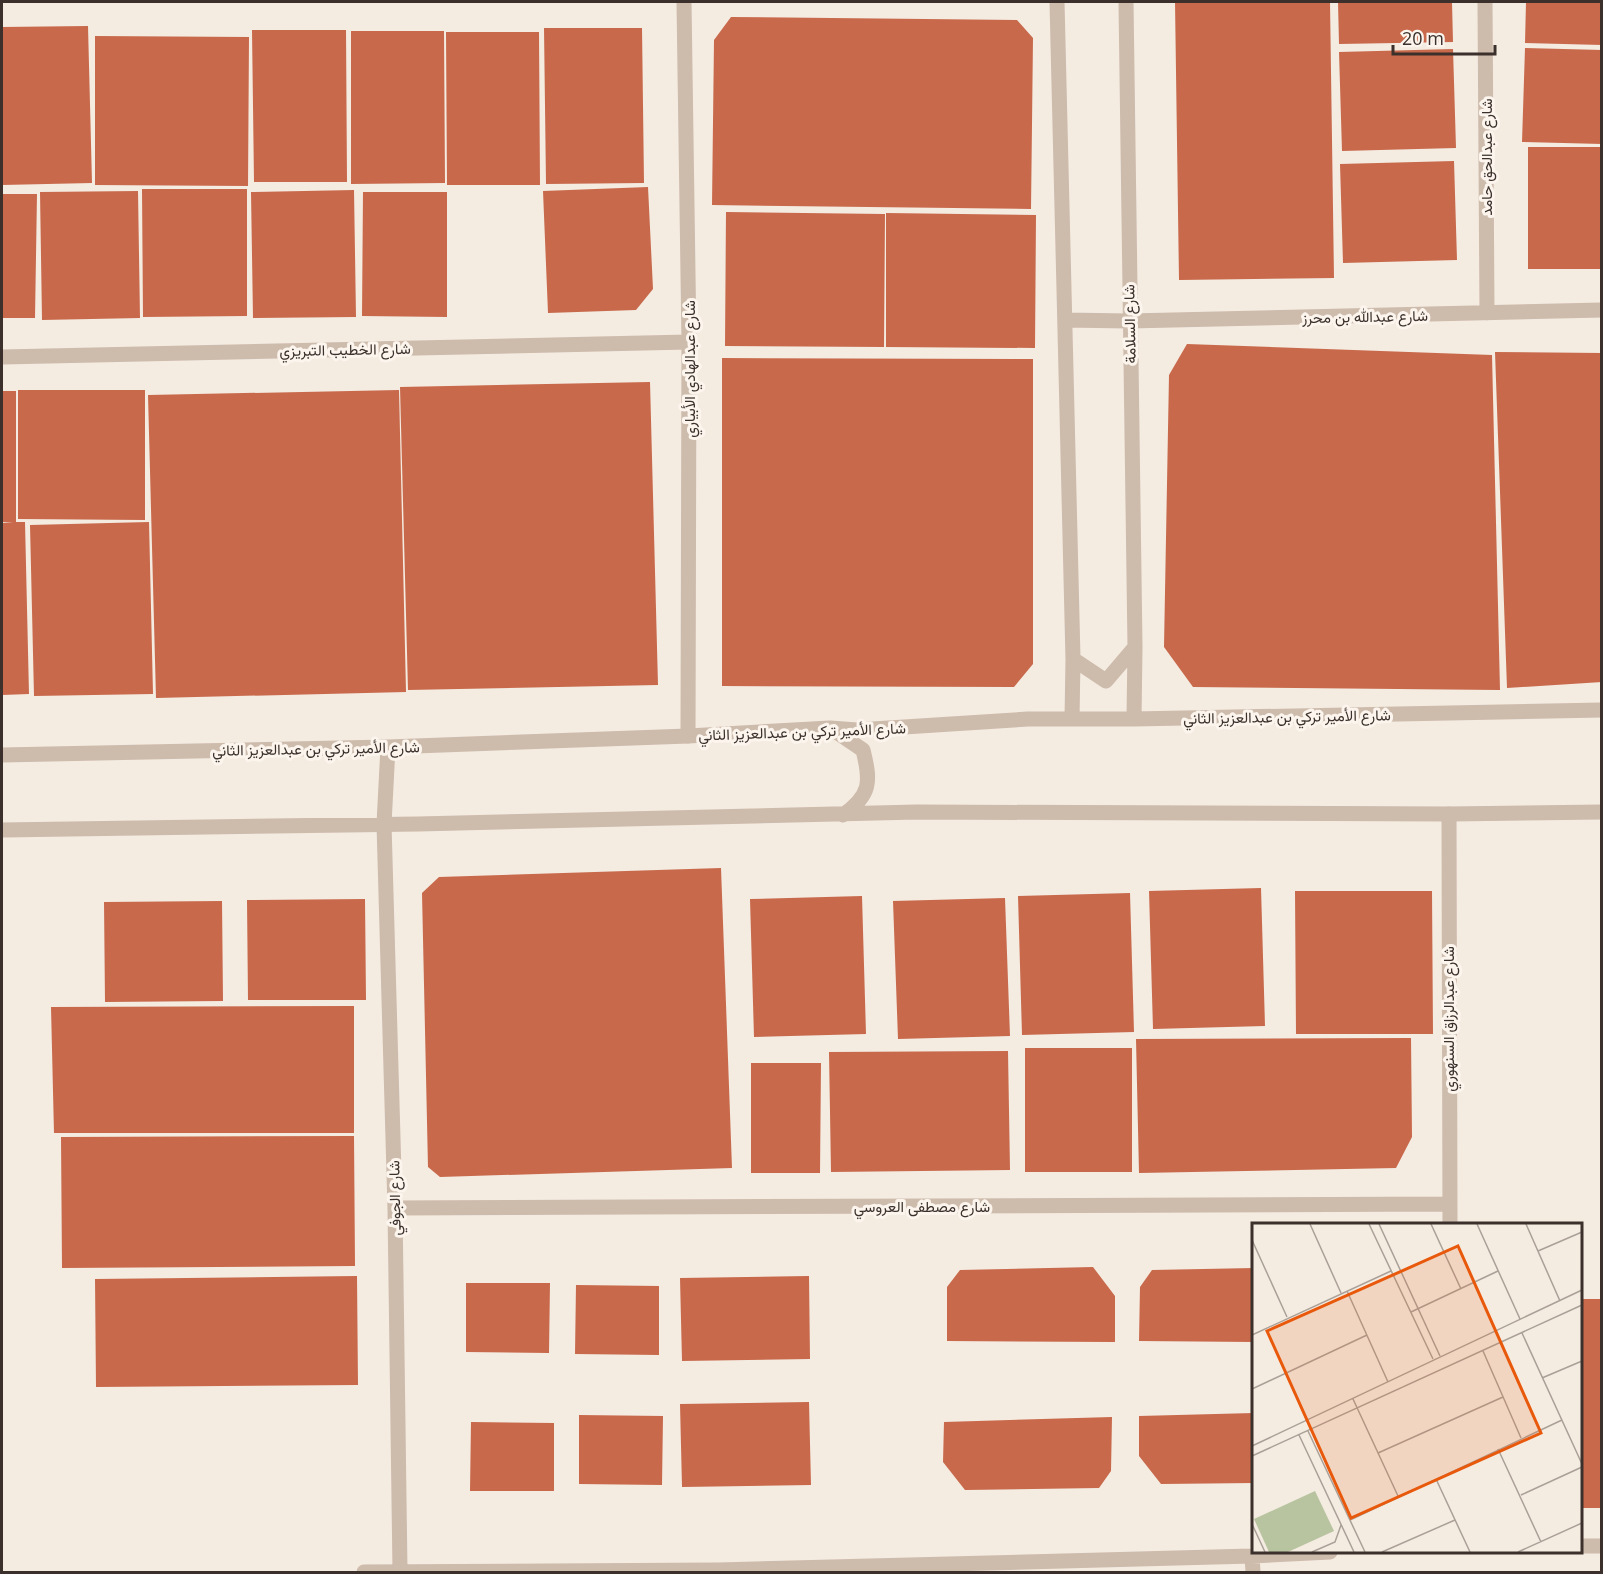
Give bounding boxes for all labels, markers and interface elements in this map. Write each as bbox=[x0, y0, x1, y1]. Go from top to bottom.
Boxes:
scale bar bbox=[1393, 18, 1495, 56]
text: 20 m bbox=[1402, 26, 1444, 50]
street label: شارع عبدالحق حامد bbox=[1476, 98, 1498, 216]
street label: شارع السلامة bbox=[1118, 284, 1142, 364]
street label: شارع عبدالهادي الأبياري bbox=[679, 300, 703, 438]
street label: شارع عبدالله بن محرز bbox=[1301, 305, 1428, 329]
street label: شارع الخطيب التبريزي bbox=[279, 338, 411, 364]
street label: شارع الأمير تركي بن عبدالعزيز الثاني bbox=[1183, 704, 1391, 732]
street label: شارع الأمير تركي بن عبدالعزيز الثاني bbox=[698, 717, 906, 749]
street label: شارع الأمير تركي بن عبدالعزيز الثاني bbox=[212, 736, 420, 764]
street label: شارع عبدالرزاق السنهوري bbox=[1438, 946, 1462, 1092]
street label: شارع الجوفي bbox=[383, 1160, 409, 1236]
street label: شارع مصطفى العروسي bbox=[854, 1196, 990, 1220]
inset map bbox=[1252, 1223, 1582, 1553]

